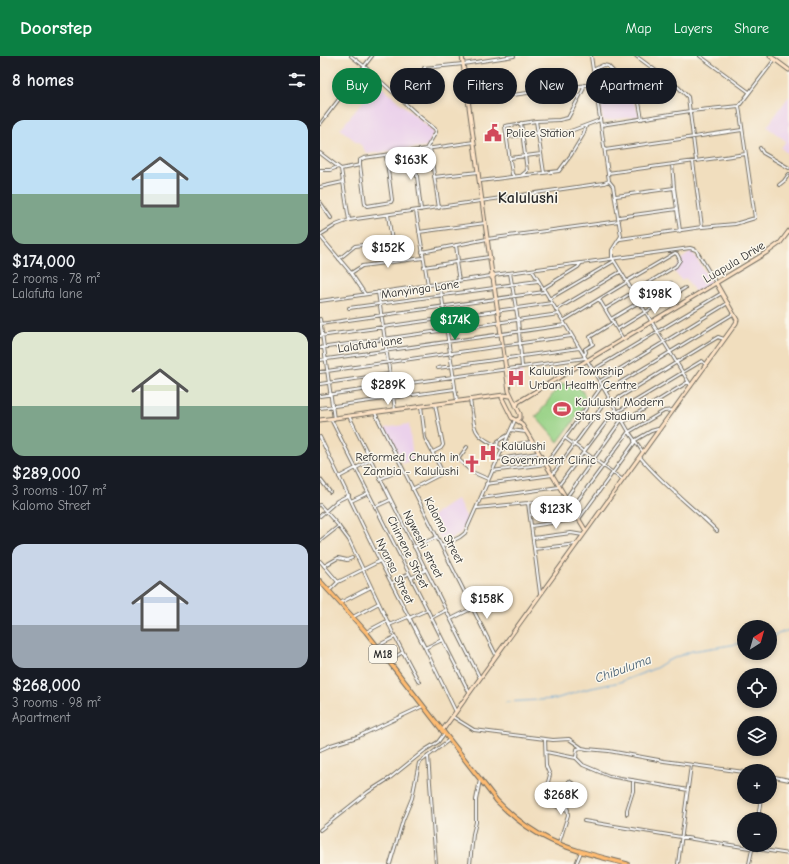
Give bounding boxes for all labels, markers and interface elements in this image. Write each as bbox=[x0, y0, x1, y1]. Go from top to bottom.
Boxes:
text: Doorstep bbox=[20, 17, 92, 39]
text: Map bbox=[625, 20, 652, 37]
text: Layers bbox=[674, 20, 712, 37]
text: Share bbox=[734, 20, 769, 37]
chip: Buy bbox=[332, 68, 382, 104]
chip: Rent bbox=[390, 68, 445, 104]
chip: Filters bbox=[453, 68, 517, 104]
chip: New bbox=[525, 68, 578, 104]
chip: Apartment bbox=[586, 68, 677, 104]
icon: filters bbox=[286, 69, 308, 91]
text: 8 homes bbox=[12, 71, 74, 90]
public building icon: Police Station bbox=[483, 123, 503, 143]
place label: Police Station bbox=[506, 126, 575, 140]
icon: home bbox=[124, 146, 196, 218]
pin: $163K bbox=[383, 147, 439, 181]
text: $163K bbox=[394, 152, 428, 167]
district label: Kalulushi bbox=[498, 189, 558, 207]
pin: $152K bbox=[360, 235, 416, 269]
street label: Luapula Drive bbox=[701, 238, 767, 286]
text: $152K bbox=[371, 240, 405, 255]
text: $174,000 bbox=[12, 252, 76, 271]
text: 2 rooms · 78 m² bbox=[12, 271, 100, 286]
street label: Manyinga Lane bbox=[380, 277, 460, 301]
pin: $198K bbox=[627, 281, 683, 315]
text: Lalafuta lane bbox=[12, 286, 82, 301]
text: $198K bbox=[638, 286, 672, 301]
pin: $174K bbox=[427, 307, 483, 341]
text: $174K bbox=[439, 312, 471, 327]
street label: Lalafuta lane bbox=[337, 333, 403, 355]
icon: home bbox=[124, 358, 196, 430]
place label: Kalulushi Township Urban Health Centre bbox=[529, 364, 637, 392]
hospital icon: Kalulushi Township Urban Health Centre bbox=[506, 368, 526, 388]
pin: $289K bbox=[360, 372, 416, 406]
text: $289K bbox=[370, 377, 406, 392]
place label: Kalulushi Modern Stars Stadium bbox=[575, 395, 664, 423]
sports icon: Kalulushi Modern Stars Stadium bbox=[552, 399, 572, 419]
place label: Kalulushi Government Clinic bbox=[501, 439, 596, 467]
hospital icon: Kalulushi Government Clinic bbox=[478, 443, 498, 463]
place label: Reformed Church in Zambia - Kalulushi bbox=[356, 450, 459, 478]
church icon: Reformed Church in Zambia - Kalulushi bbox=[462, 454, 482, 474]
text: $289,000 bbox=[12, 464, 81, 483]
text: 3 rooms · 107 m² bbox=[12, 483, 106, 498]
street label: Kalomo Street bbox=[421, 495, 467, 566]
pin: $123K bbox=[528, 496, 584, 530]
text: Kalomo Street bbox=[12, 498, 90, 513]
text: $123K bbox=[539, 501, 573, 516]
street label: Ngweshi street bbox=[400, 508, 446, 581]
street label: Chimene Street bbox=[384, 513, 432, 591]
street label: Nyansa Street bbox=[373, 536, 417, 607]
icon: home bbox=[124, 570, 196, 642]
pin: $158K bbox=[459, 586, 515, 620]
text: $158K bbox=[470, 591, 504, 606]
north arrow bbox=[737, 620, 777, 660]
map controls bbox=[737, 620, 777, 852]
road number: M18 bbox=[369, 645, 397, 663]
water label: Chibuluma bbox=[593, 651, 654, 686]
button: locate bbox=[737, 668, 777, 708]
text: $268,000 bbox=[12, 676, 81, 695]
text: 3 rooms · 98 m² bbox=[12, 695, 101, 710]
text: Apartment bbox=[12, 710, 70, 725]
button: layers bbox=[737, 716, 777, 756]
button: + bbox=[737, 764, 777, 804]
pin: $268K bbox=[533, 782, 589, 816]
text: $268K bbox=[543, 787, 579, 802]
button: − bbox=[737, 812, 777, 852]

